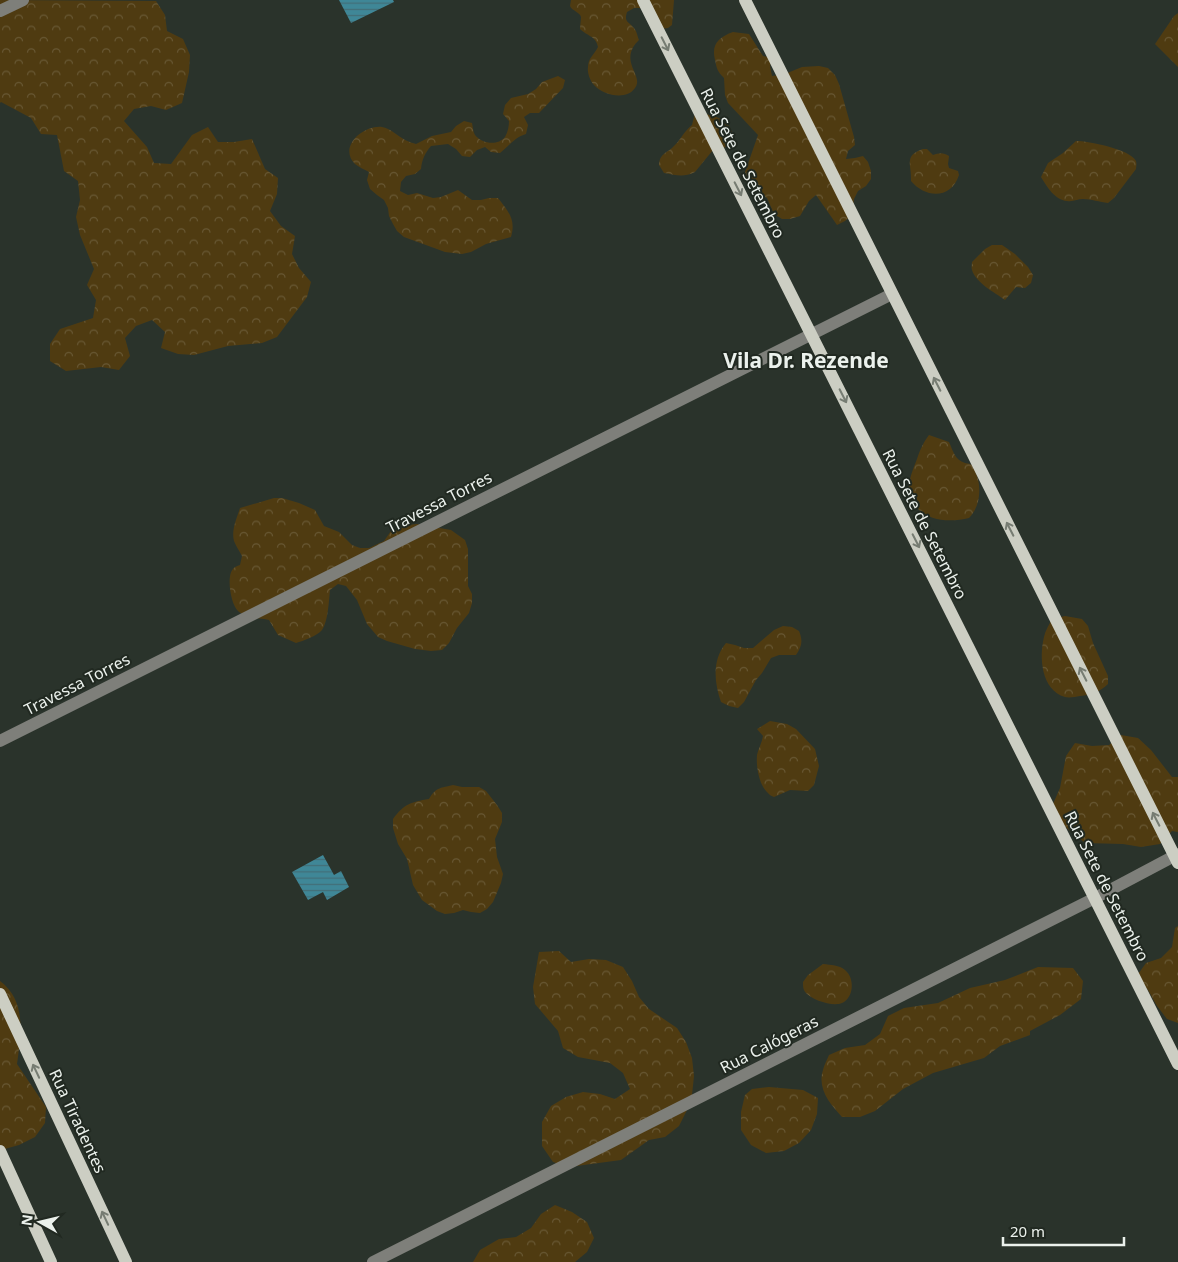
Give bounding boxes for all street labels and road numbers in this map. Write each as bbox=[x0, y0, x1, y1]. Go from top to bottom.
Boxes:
street label: Rua Sete de Setembro bbox=[695, 84, 791, 242]
street label: Rua Sete de Setembro bbox=[877, 445, 973, 603]
street label: Travessa Torres bbox=[382, 466, 496, 538]
street label: Travessa Torres bbox=[20, 648, 134, 720]
street label: Rua Sete de Setembro bbox=[1059, 807, 1155, 965]
street label: Rua Calógeras bbox=[716, 1010, 822, 1078]
street label: Rua Tiradentes bbox=[44, 1065, 112, 1177]

